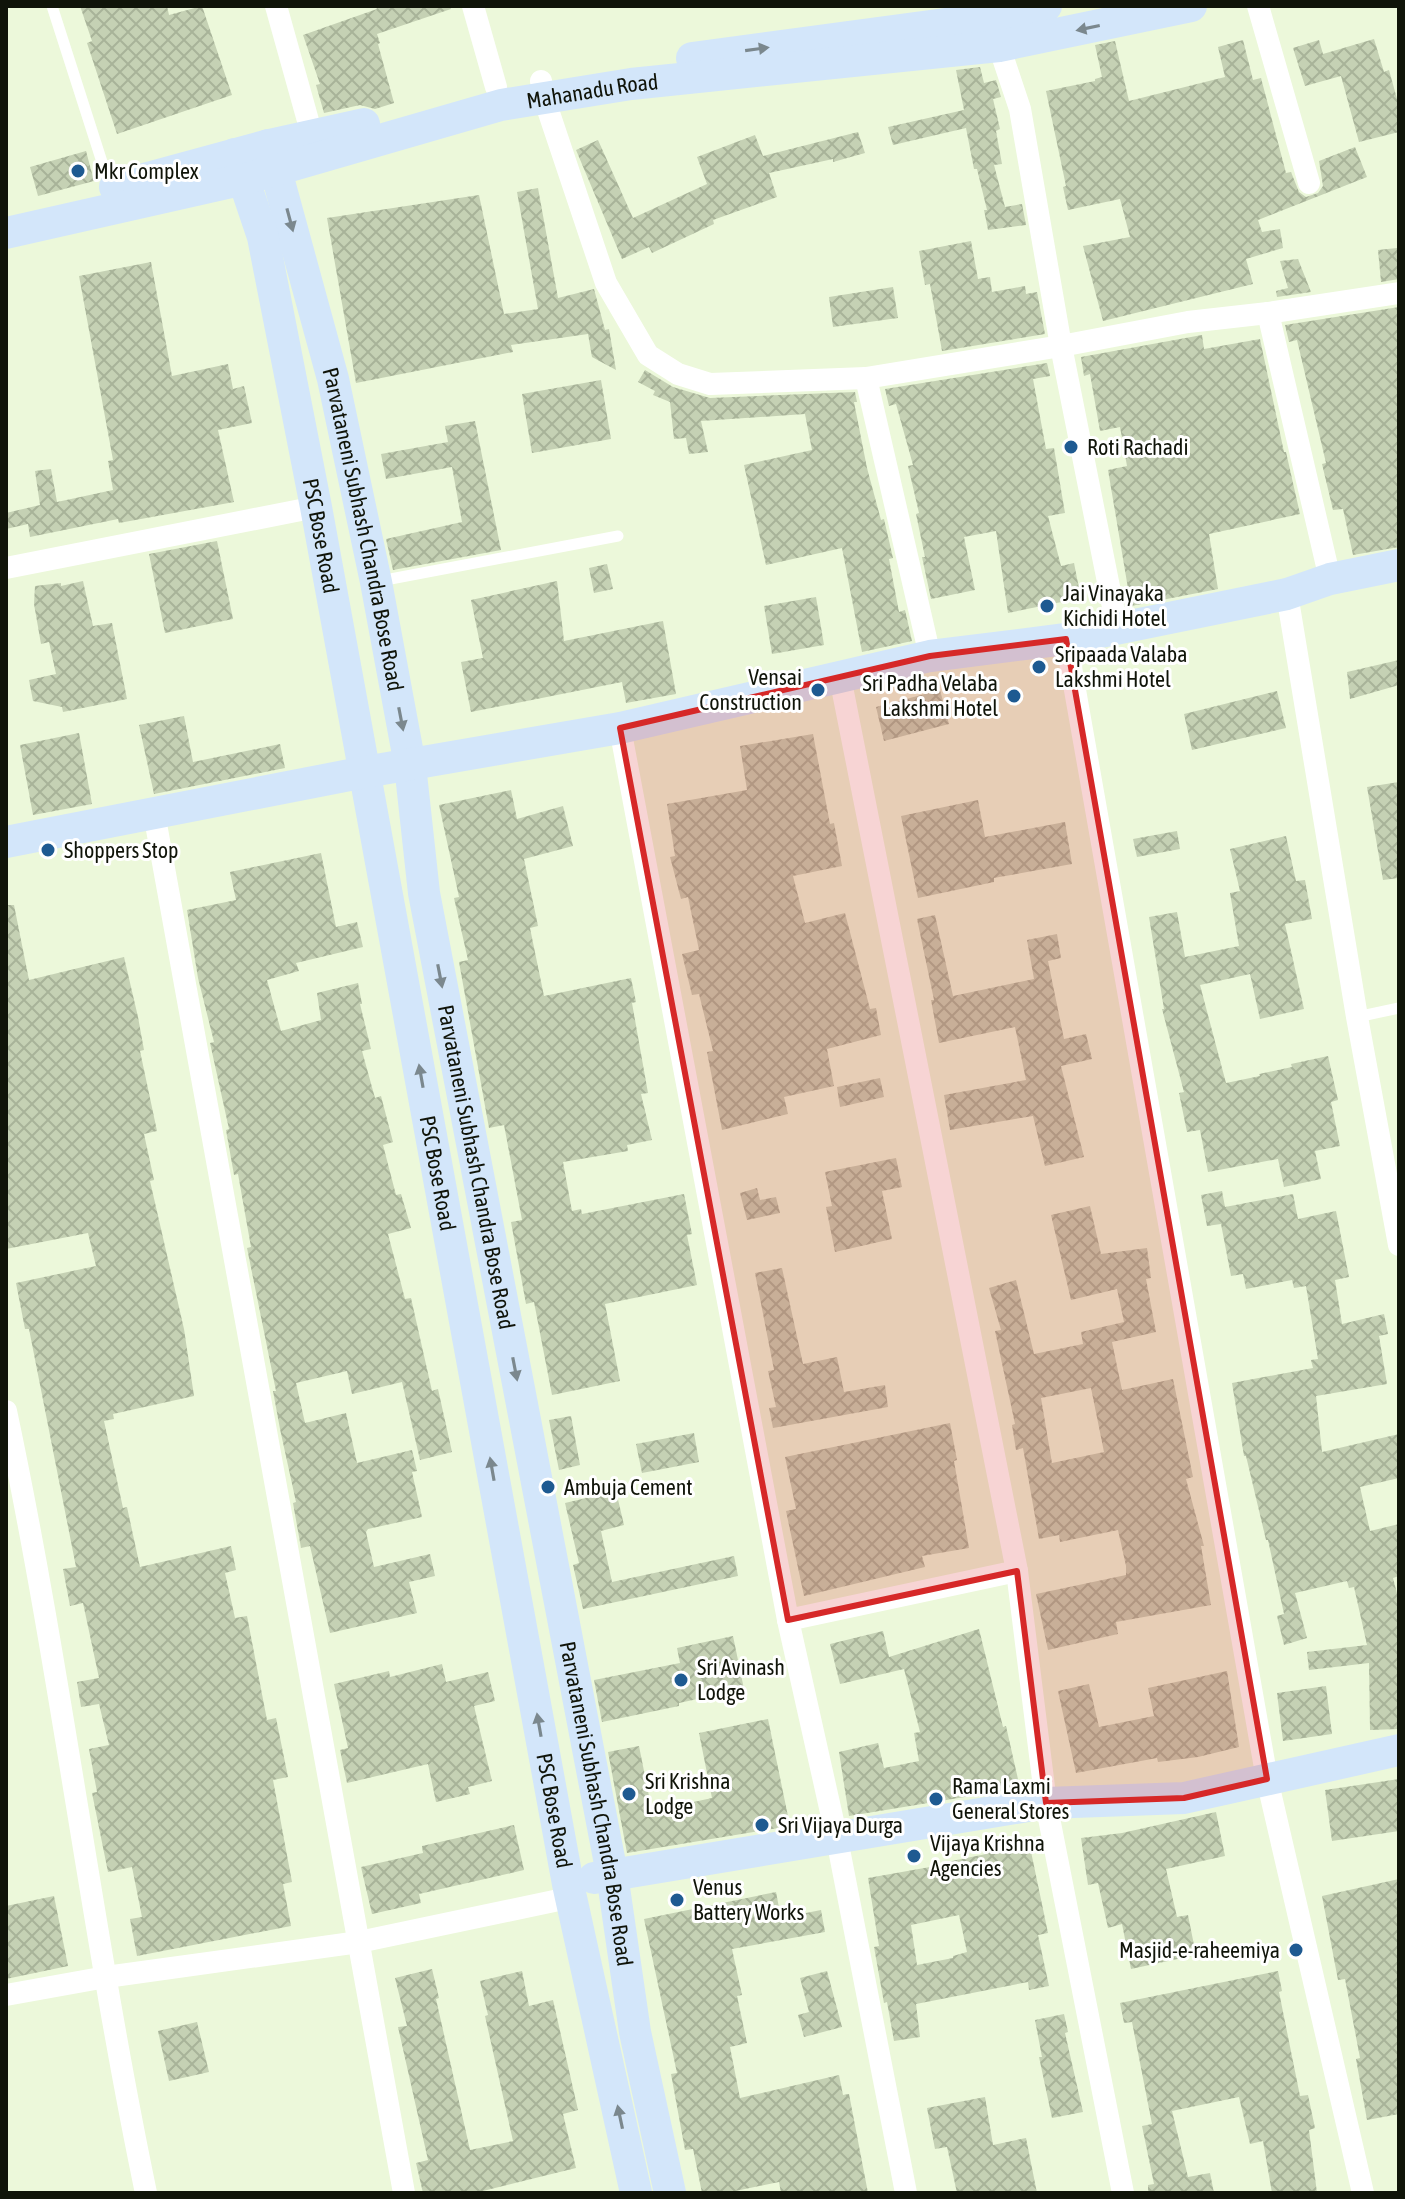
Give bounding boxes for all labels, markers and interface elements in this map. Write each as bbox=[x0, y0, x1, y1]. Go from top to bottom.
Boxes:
one-way arrow bbox=[1075, 22, 1100, 34]
one-way arrow bbox=[745, 42, 770, 55]
street label: Mahanadu Road bbox=[525, 68, 659, 114]
place label: Mkr Complex bbox=[94, 158, 199, 184]
marker: Mkr Complex bbox=[69, 162, 87, 180]
one-way arrow bbox=[284, 208, 297, 232]
street label: Parvataneni Subhash Chandra Bose Road bbox=[317, 365, 409, 693]
place label: Roti Rachadi bbox=[1087, 434, 1189, 460]
marker: Roti Rachadi bbox=[1062, 438, 1080, 456]
street label: PSC Bose Road bbox=[298, 476, 345, 595]
place label: Jai Vinayaka Kichidi Hotel bbox=[1063, 580, 1166, 631]
marker: Jai Vinayaka Kichidi Hotel bbox=[1038, 597, 1056, 615]
place label: Sripaada Valaba Lakshmi Hotel bbox=[1055, 641, 1187, 692]
marker: Sripaada Valaba Lakshmi Hotel bbox=[1030, 658, 1048, 676]
place label: Vensai Construction bbox=[699, 664, 802, 715]
place label: Sri Padha Velaba Lakshmi Hotel bbox=[862, 670, 998, 721]
marker: Vensai Construction bbox=[809, 681, 827, 699]
marker: Sri Padha Velaba Lakshmi Hotel bbox=[1005, 687, 1023, 705]
one-way arrow bbox=[396, 707, 408, 732]
place label: Shoppers Stop bbox=[64, 837, 179, 863]
marker: Shoppers Stop bbox=[39, 841, 57, 859]
one-way arrow bbox=[434, 964, 446, 989]
street label: Parvataneni Subhash Chandra Bose Road bbox=[433, 1003, 520, 1331]
one-way arrow bbox=[414, 1063, 426, 1088]
street label: PSC Bose Road bbox=[415, 1114, 461, 1233]
one-way arrow bbox=[510, 1357, 522, 1382]
one-way arrow bbox=[486, 1457, 498, 1482]
place label: Ambuja Cement bbox=[564, 1474, 693, 1500]
marker: Ambuja Cement bbox=[539, 1478, 557, 1496]
street label: Parvataneni Subhash Chandra Bose Road bbox=[555, 1639, 638, 1968]
place label: Sri Avinash Lodge bbox=[697, 1654, 785, 1705]
marker: Sri Avinash Lodge bbox=[672, 1671, 690, 1689]
one-way arrow bbox=[532, 1712, 544, 1737]
street label: PSC Bose Road bbox=[531, 1751, 578, 1870]
place label: Sri Krishna Lodge bbox=[645, 1768, 730, 1819]
place label: Rama Laxmi General Stores bbox=[952, 1773, 1070, 1824]
marker: Sri Krishna Lodge bbox=[620, 1785, 638, 1803]
marker: Rama Laxmi General Stores bbox=[927, 1790, 945, 1808]
place label: Sri Vijaya Durga bbox=[778, 1812, 903, 1838]
marker: Sri Vijaya Durga bbox=[753, 1816, 771, 1834]
place label: Vijaya Krishna Agencies bbox=[930, 1830, 1045, 1881]
marker: Vijaya Krishna Agencies bbox=[905, 1847, 923, 1865]
place label: Venus Battery Works bbox=[693, 1874, 804, 1925]
marker: Venus Battery Works bbox=[668, 1891, 686, 1909]
place label: Masjid-e-raheemiya bbox=[1119, 1937, 1280, 1963]
marker: Masjid-e-raheemiya bbox=[1287, 1941, 1305, 1959]
one-way arrow bbox=[613, 2104, 626, 2129]

